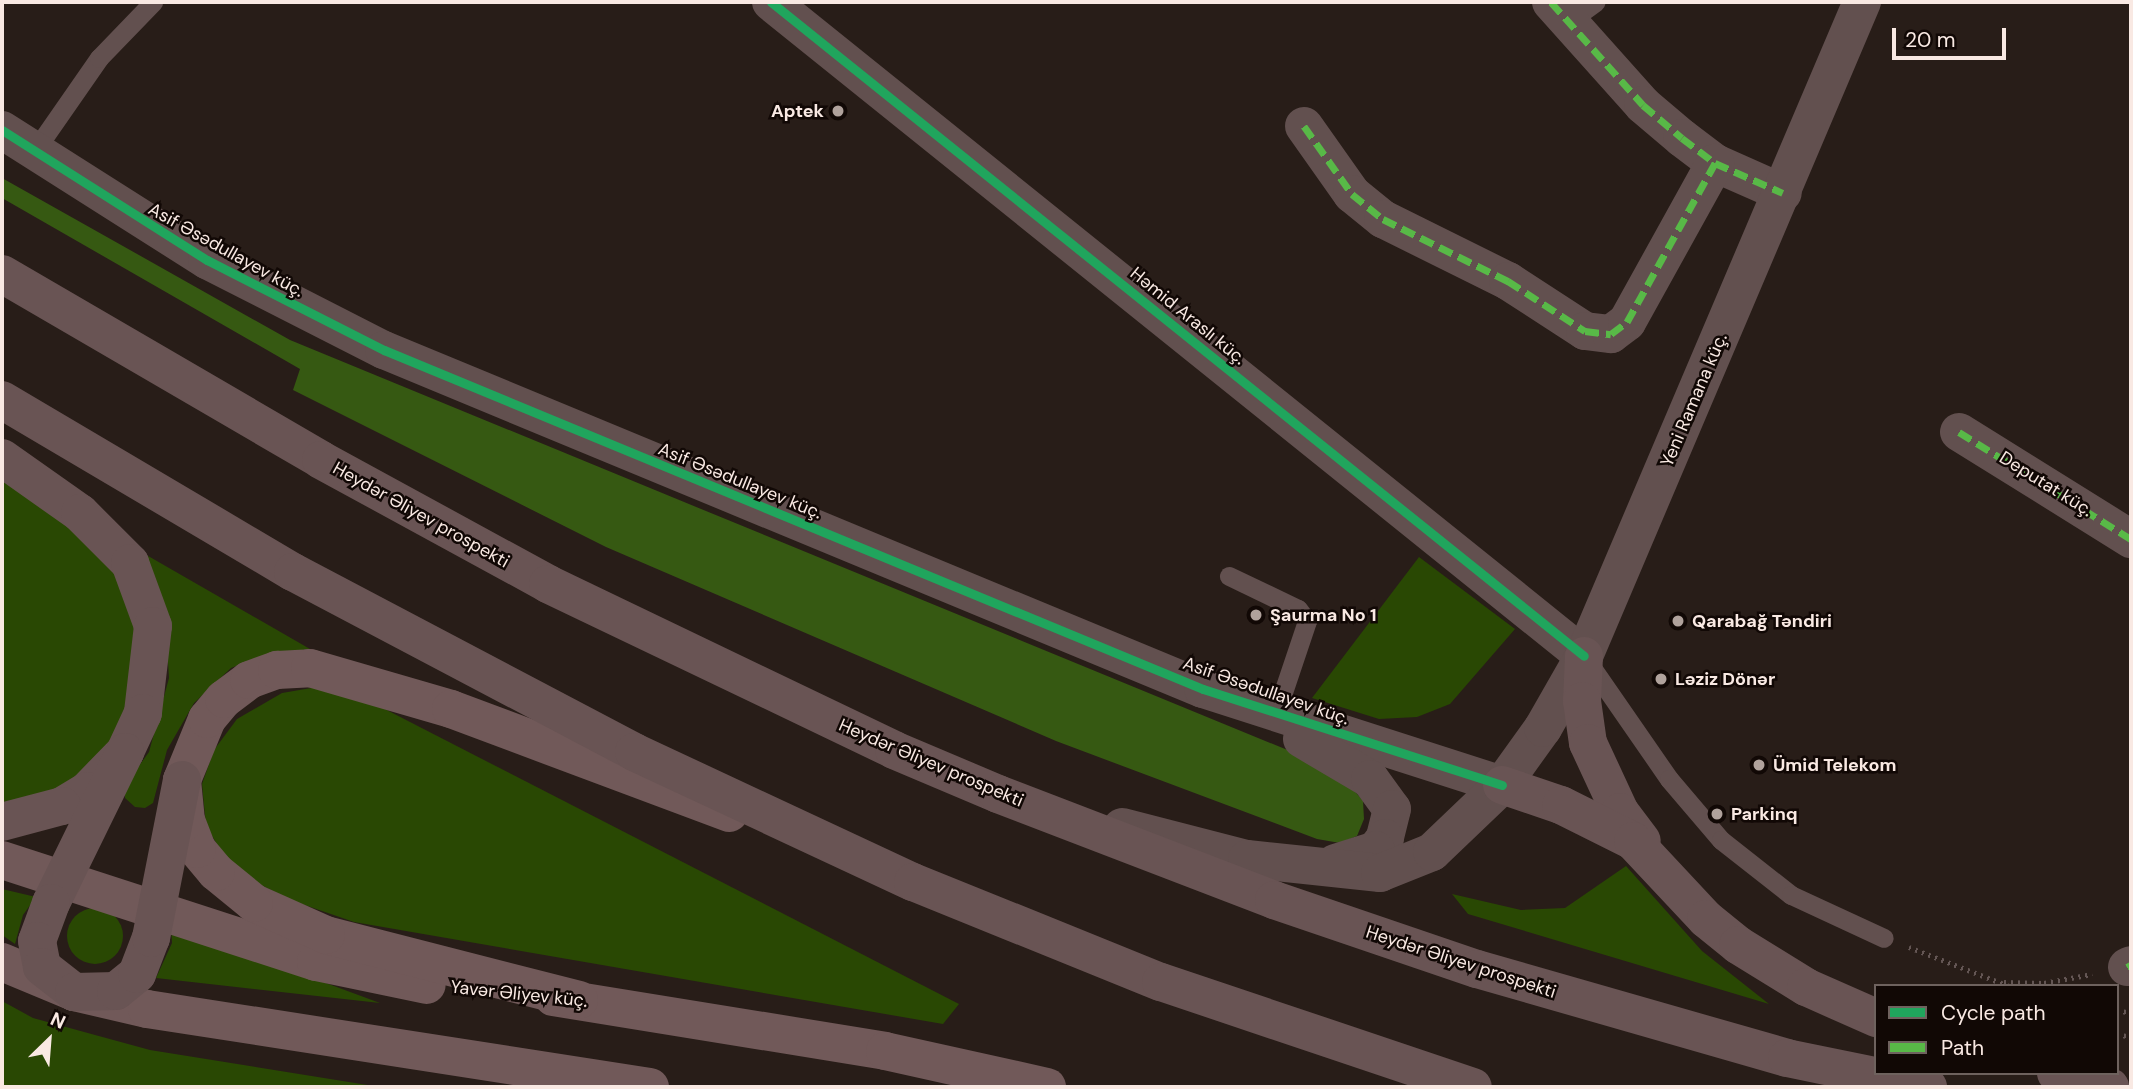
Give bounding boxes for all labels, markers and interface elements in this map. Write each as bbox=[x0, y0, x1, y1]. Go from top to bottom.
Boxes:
scale bar bbox=[1895, 14, 2009, 58]
text: 20 m bbox=[1905, 26, 1956, 54]
place label: Aptek bbox=[771, 100, 824, 122]
marker: Aptek bbox=[830, 103, 846, 119]
street label: Asif Əsədullayev küç. bbox=[144, 198, 308, 302]
street label: Həmid Araslı küç. bbox=[1126, 263, 1250, 369]
street label: Yeni Ramana küç. bbox=[1656, 330, 1732, 470]
street label: Asif Əsədullayev küç. bbox=[655, 438, 825, 524]
street label: Deputat küç. bbox=[1995, 447, 2097, 521]
street label: Heydər Əliyev prospekti bbox=[329, 457, 513, 573]
place label: Şaurma No 1 bbox=[1270, 604, 1376, 626]
marker: Şaurma No 1 bbox=[1248, 607, 1264, 623]
place label: Qarabağ Təndiri bbox=[1692, 610, 1832, 632]
marker: Qarabağ Təndiri bbox=[1670, 613, 1686, 629]
street label: Asif Əsədullayev küç. bbox=[1180, 652, 1352, 730]
place label: Ləziz Dönər bbox=[1675, 668, 1775, 690]
marker: Ləziz Dönər bbox=[1653, 671, 1669, 687]
street label: Heydər Əliyev prospekti bbox=[835, 714, 1027, 812]
place label: Ümid Telekom bbox=[1773, 754, 1896, 776]
marker: Ümid Telekom bbox=[1751, 757, 1767, 773]
place label: Parkinq bbox=[1731, 803, 1798, 825]
marker: Parkinq bbox=[1709, 806, 1725, 822]
street label: Heydər Əliyev prospekti bbox=[1363, 921, 1559, 1003]
street label: Yavər Əliyev küç. bbox=[449, 976, 589, 1012]
legend bbox=[1874, 984, 2119, 1075]
text: Cycle path bbox=[1941, 999, 2046, 1027]
north arrow bbox=[14, 1005, 84, 1075]
text: N bbox=[47, 1006, 70, 1035]
text: Path bbox=[1941, 1034, 1984, 1062]

